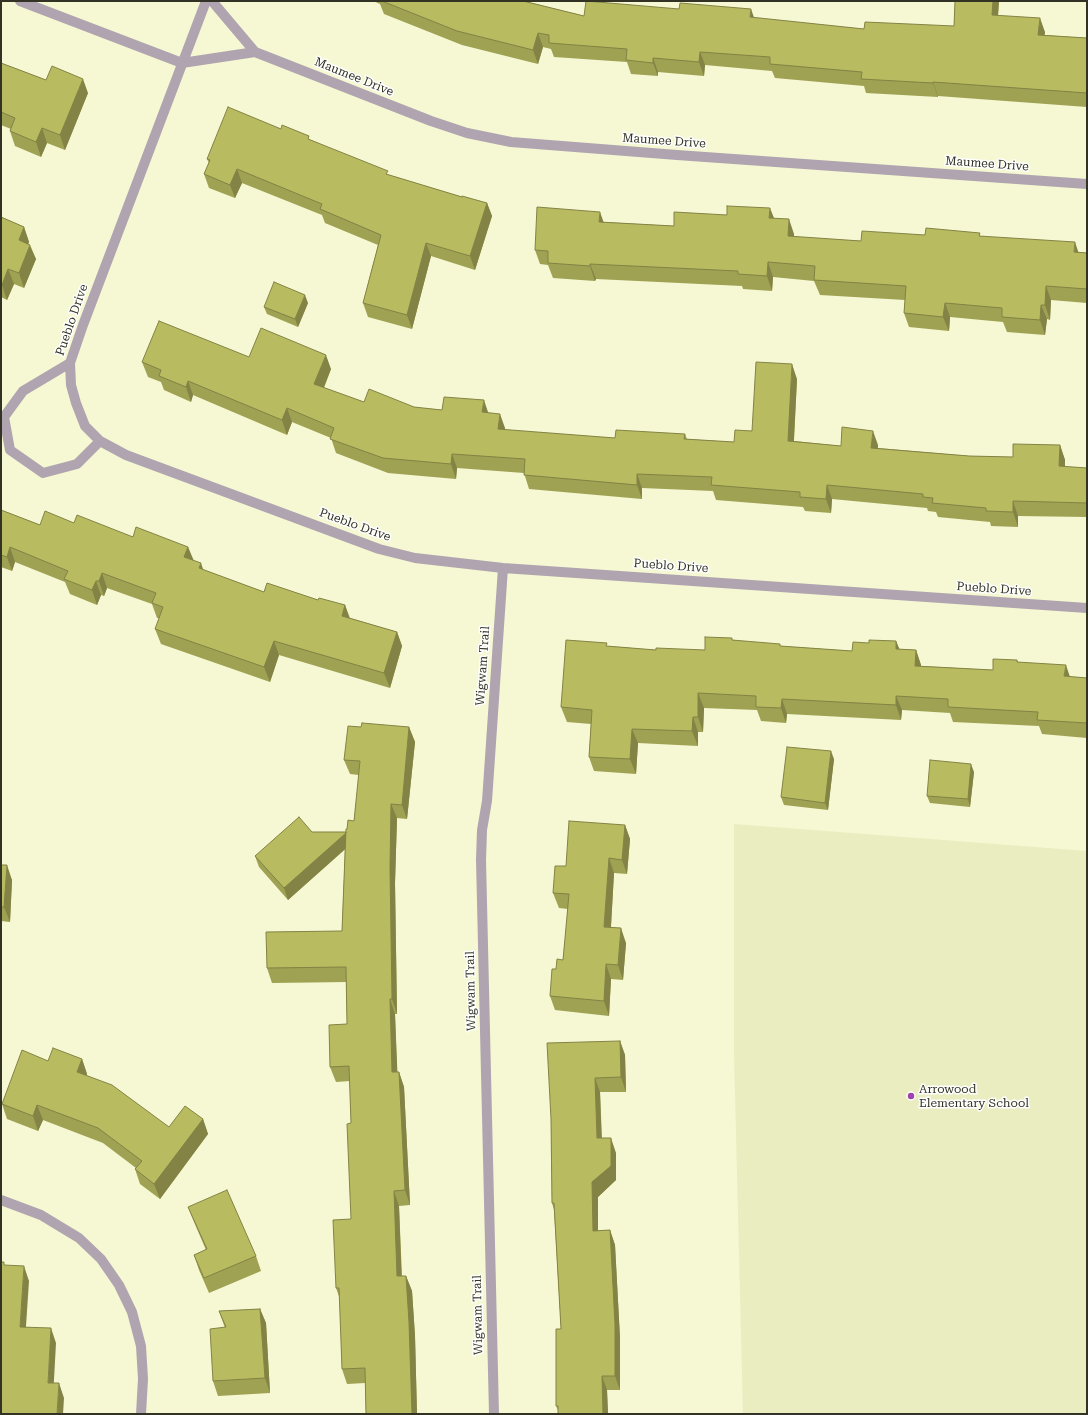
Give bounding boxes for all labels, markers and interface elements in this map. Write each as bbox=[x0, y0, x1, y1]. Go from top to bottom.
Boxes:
street label: Maumee Drive bbox=[312, 55, 396, 99]
street label: Maumee Drive bbox=[622, 131, 706, 151]
street label: Maumee Drive bbox=[945, 154, 1029, 174]
street label: Pueblo Drive bbox=[53, 282, 91, 358]
street label: Pueblo Drive bbox=[317, 505, 393, 545]
street label: Pueblo Drive bbox=[633, 556, 709, 576]
street label: Pueblo Drive bbox=[956, 579, 1032, 599]
street label: Wigwam Trail bbox=[473, 626, 493, 706]
street label: Wigwam Trail bbox=[463, 951, 479, 1031]
place label: Arrowood Elementary School bbox=[919, 1082, 1029, 1110]
marker: Arrowood Elementary School bbox=[906, 1091, 916, 1101]
street label: Wigwam Trail bbox=[470, 1275, 486, 1355]

